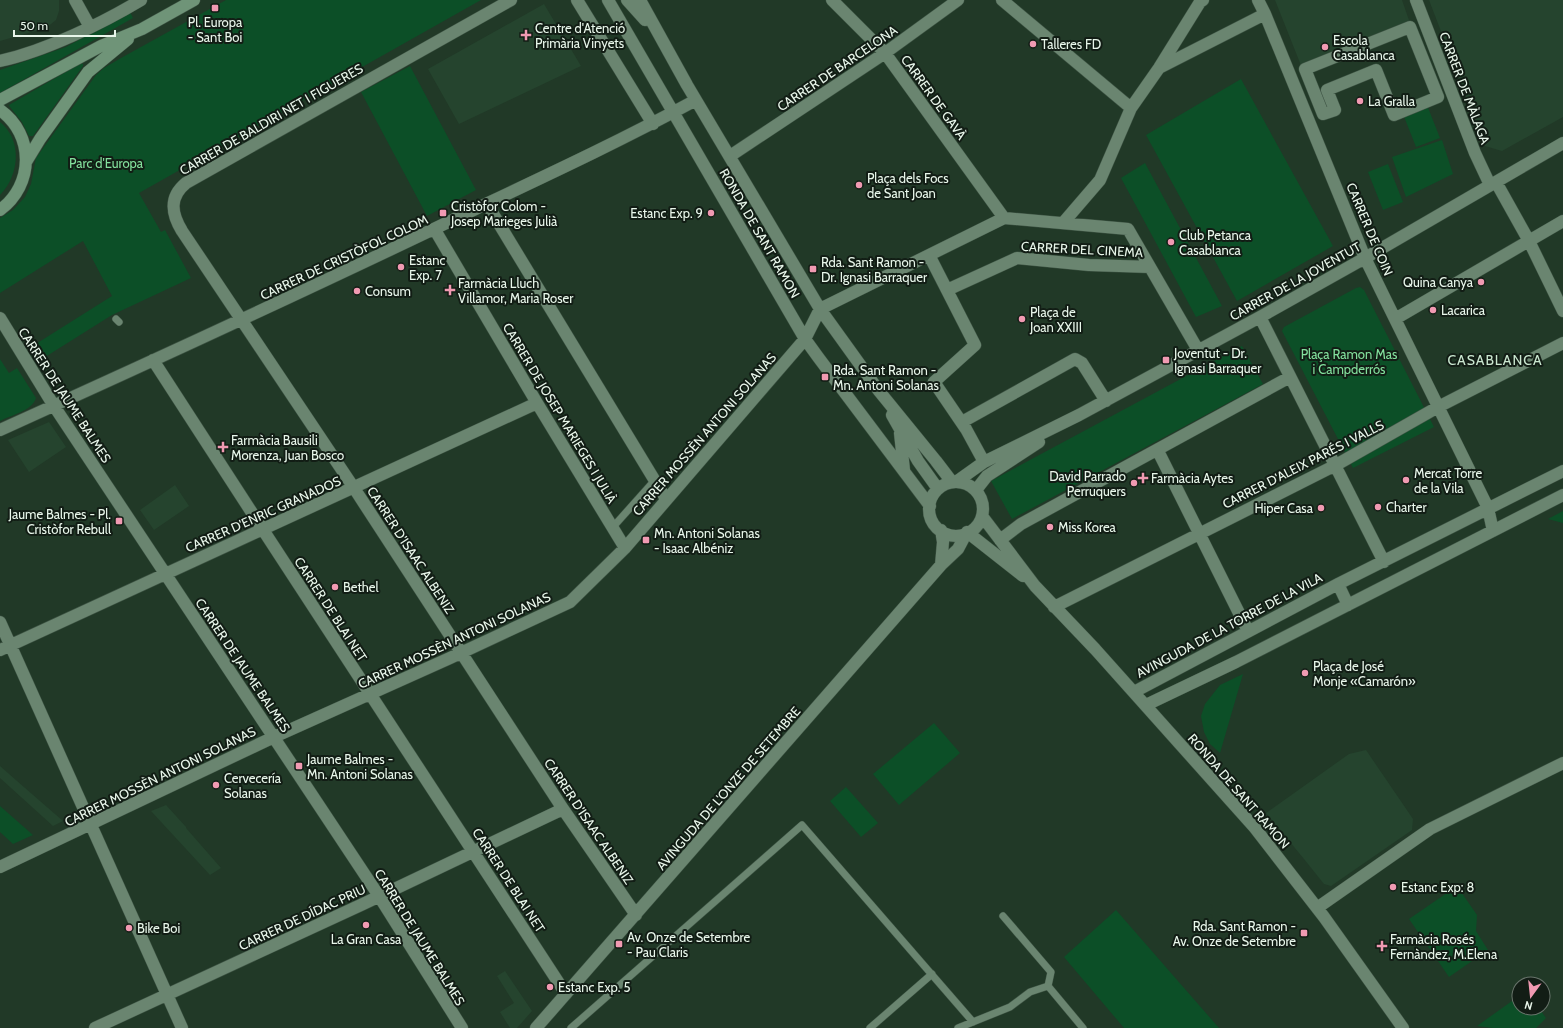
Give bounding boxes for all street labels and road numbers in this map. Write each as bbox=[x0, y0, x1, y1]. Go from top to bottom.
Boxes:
street label: CARRER DE BARCELONA bbox=[774, 22, 900, 114]
street label: CARRER DE MÀLAGA bbox=[1436, 29, 1495, 146]
street label: CARRER DE GAVÀ bbox=[898, 51, 971, 142]
street label: CARRER DE BALDIRI NET I FIGUERES bbox=[177, 60, 366, 178]
street label: RONDA DE SANT RAMON bbox=[716, 165, 804, 301]
street label: CARRER DE COIN bbox=[1343, 180, 1397, 278]
street label: CARRER DE CRISTÒFOL COLOM bbox=[258, 211, 430, 303]
street label: CARRER DEL CINEMA bbox=[1021, 238, 1143, 260]
street label: CARRER DE LA JOVENTUT bbox=[1227, 238, 1363, 324]
street label: CARRER DE JOSEP MARIEGES I JULIÀ bbox=[500, 319, 621, 506]
street label: CARRER DE JAUME BALMES bbox=[15, 324, 115, 466]
street label: CARRER MOSSÈN ANTONI SOLANAS bbox=[628, 348, 779, 519]
street label: CARRER D'ALEIX PARÉS I VALLS bbox=[1219, 415, 1387, 512]
street label: CARRER D'ENRIC GRANADOS bbox=[183, 472, 344, 556]
street label: CARRER D'ISAAC ALBENIZ bbox=[364, 484, 459, 617]
street label: CARRER DE BLAI NET bbox=[291, 554, 371, 664]
street label: AVINGUDA DE LA TORRE DE LA VILA bbox=[1133, 569, 1325, 681]
street label: CARRER MOSSÈN ANTONI SOLANAS bbox=[355, 587, 553, 692]
street label: CARRER DE JAUME BALMES bbox=[192, 595, 294, 735]
street label: AVINGUDA DE L'ONZE DE SETEMBRE bbox=[653, 703, 803, 873]
street label: CARRER MOSSÈN ANTONI SOLANAS bbox=[61, 722, 259, 829]
street label: RONDA DE SANT RAMON bbox=[1185, 730, 1293, 852]
street label: CARRER D'ISAAC ALBENIZ bbox=[541, 755, 638, 888]
street label: CARRER DE BLAI NET bbox=[469, 825, 549, 935]
street label: CARRER DE JAUME BALMES bbox=[371, 866, 469, 1009]
street label: CARRER DE DÍDAC PRIU bbox=[236, 880, 368, 953]

